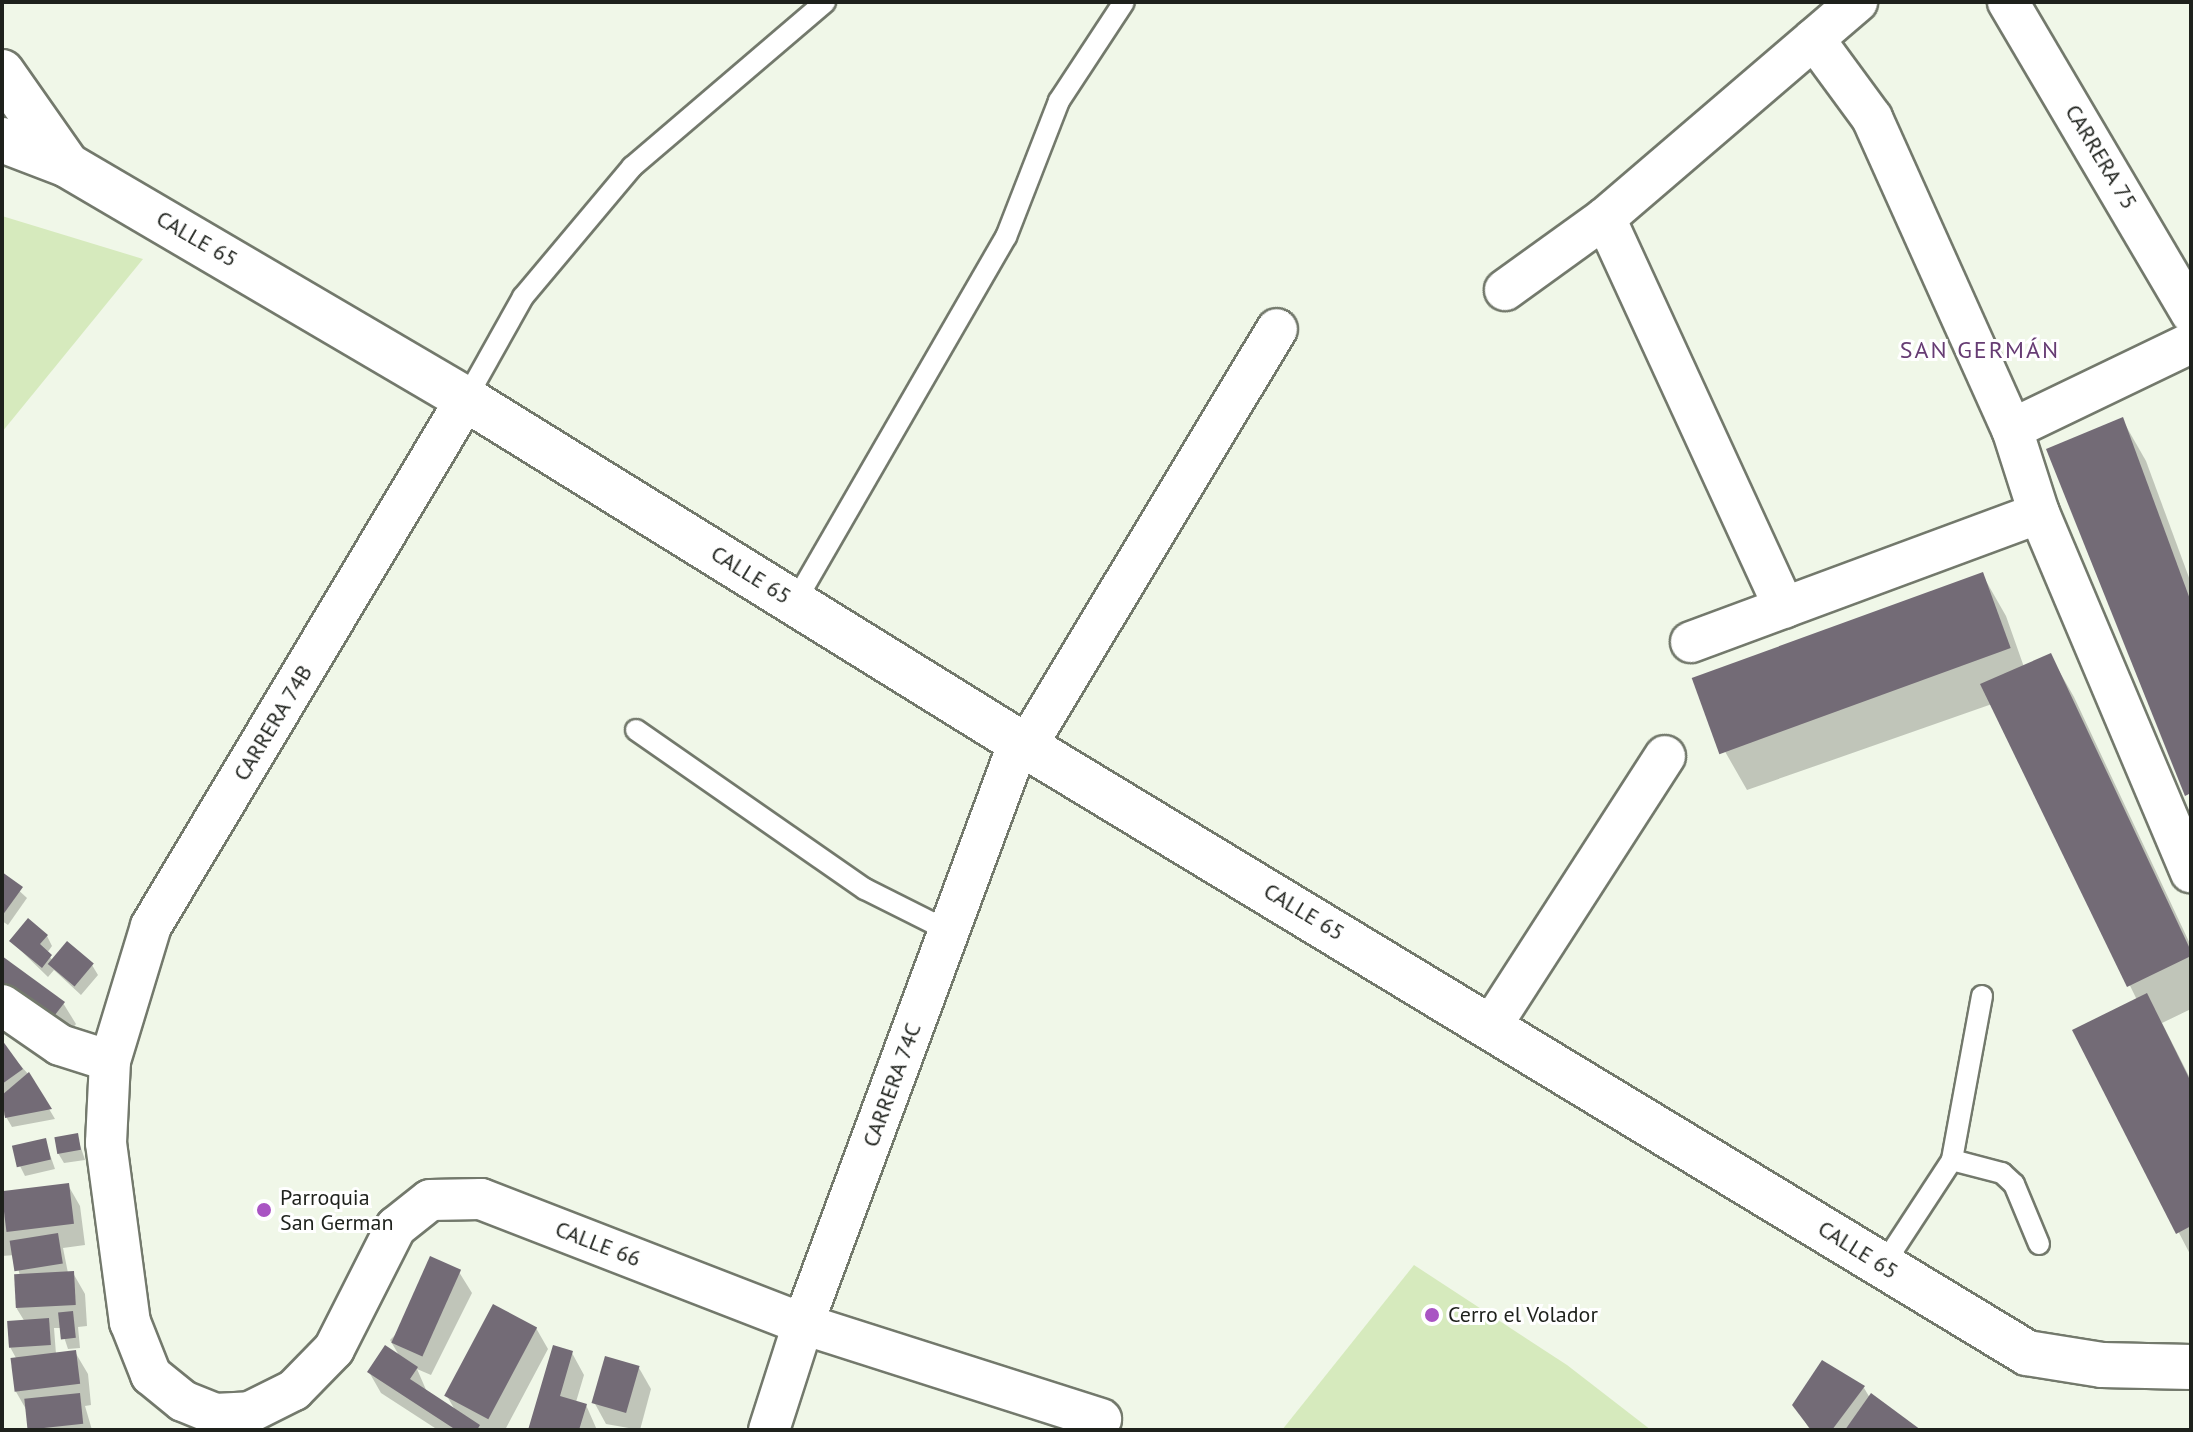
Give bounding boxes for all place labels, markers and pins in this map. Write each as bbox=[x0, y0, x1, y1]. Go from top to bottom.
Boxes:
place label: Parroquia San German bbox=[280, 1184, 393, 1236]
marker: Parroquia San German bbox=[255, 1201, 273, 1219]
place label: Cerro el Volador bbox=[1448, 1302, 1599, 1328]
marker: Cerro el Volador bbox=[1423, 1306, 1441, 1324]

